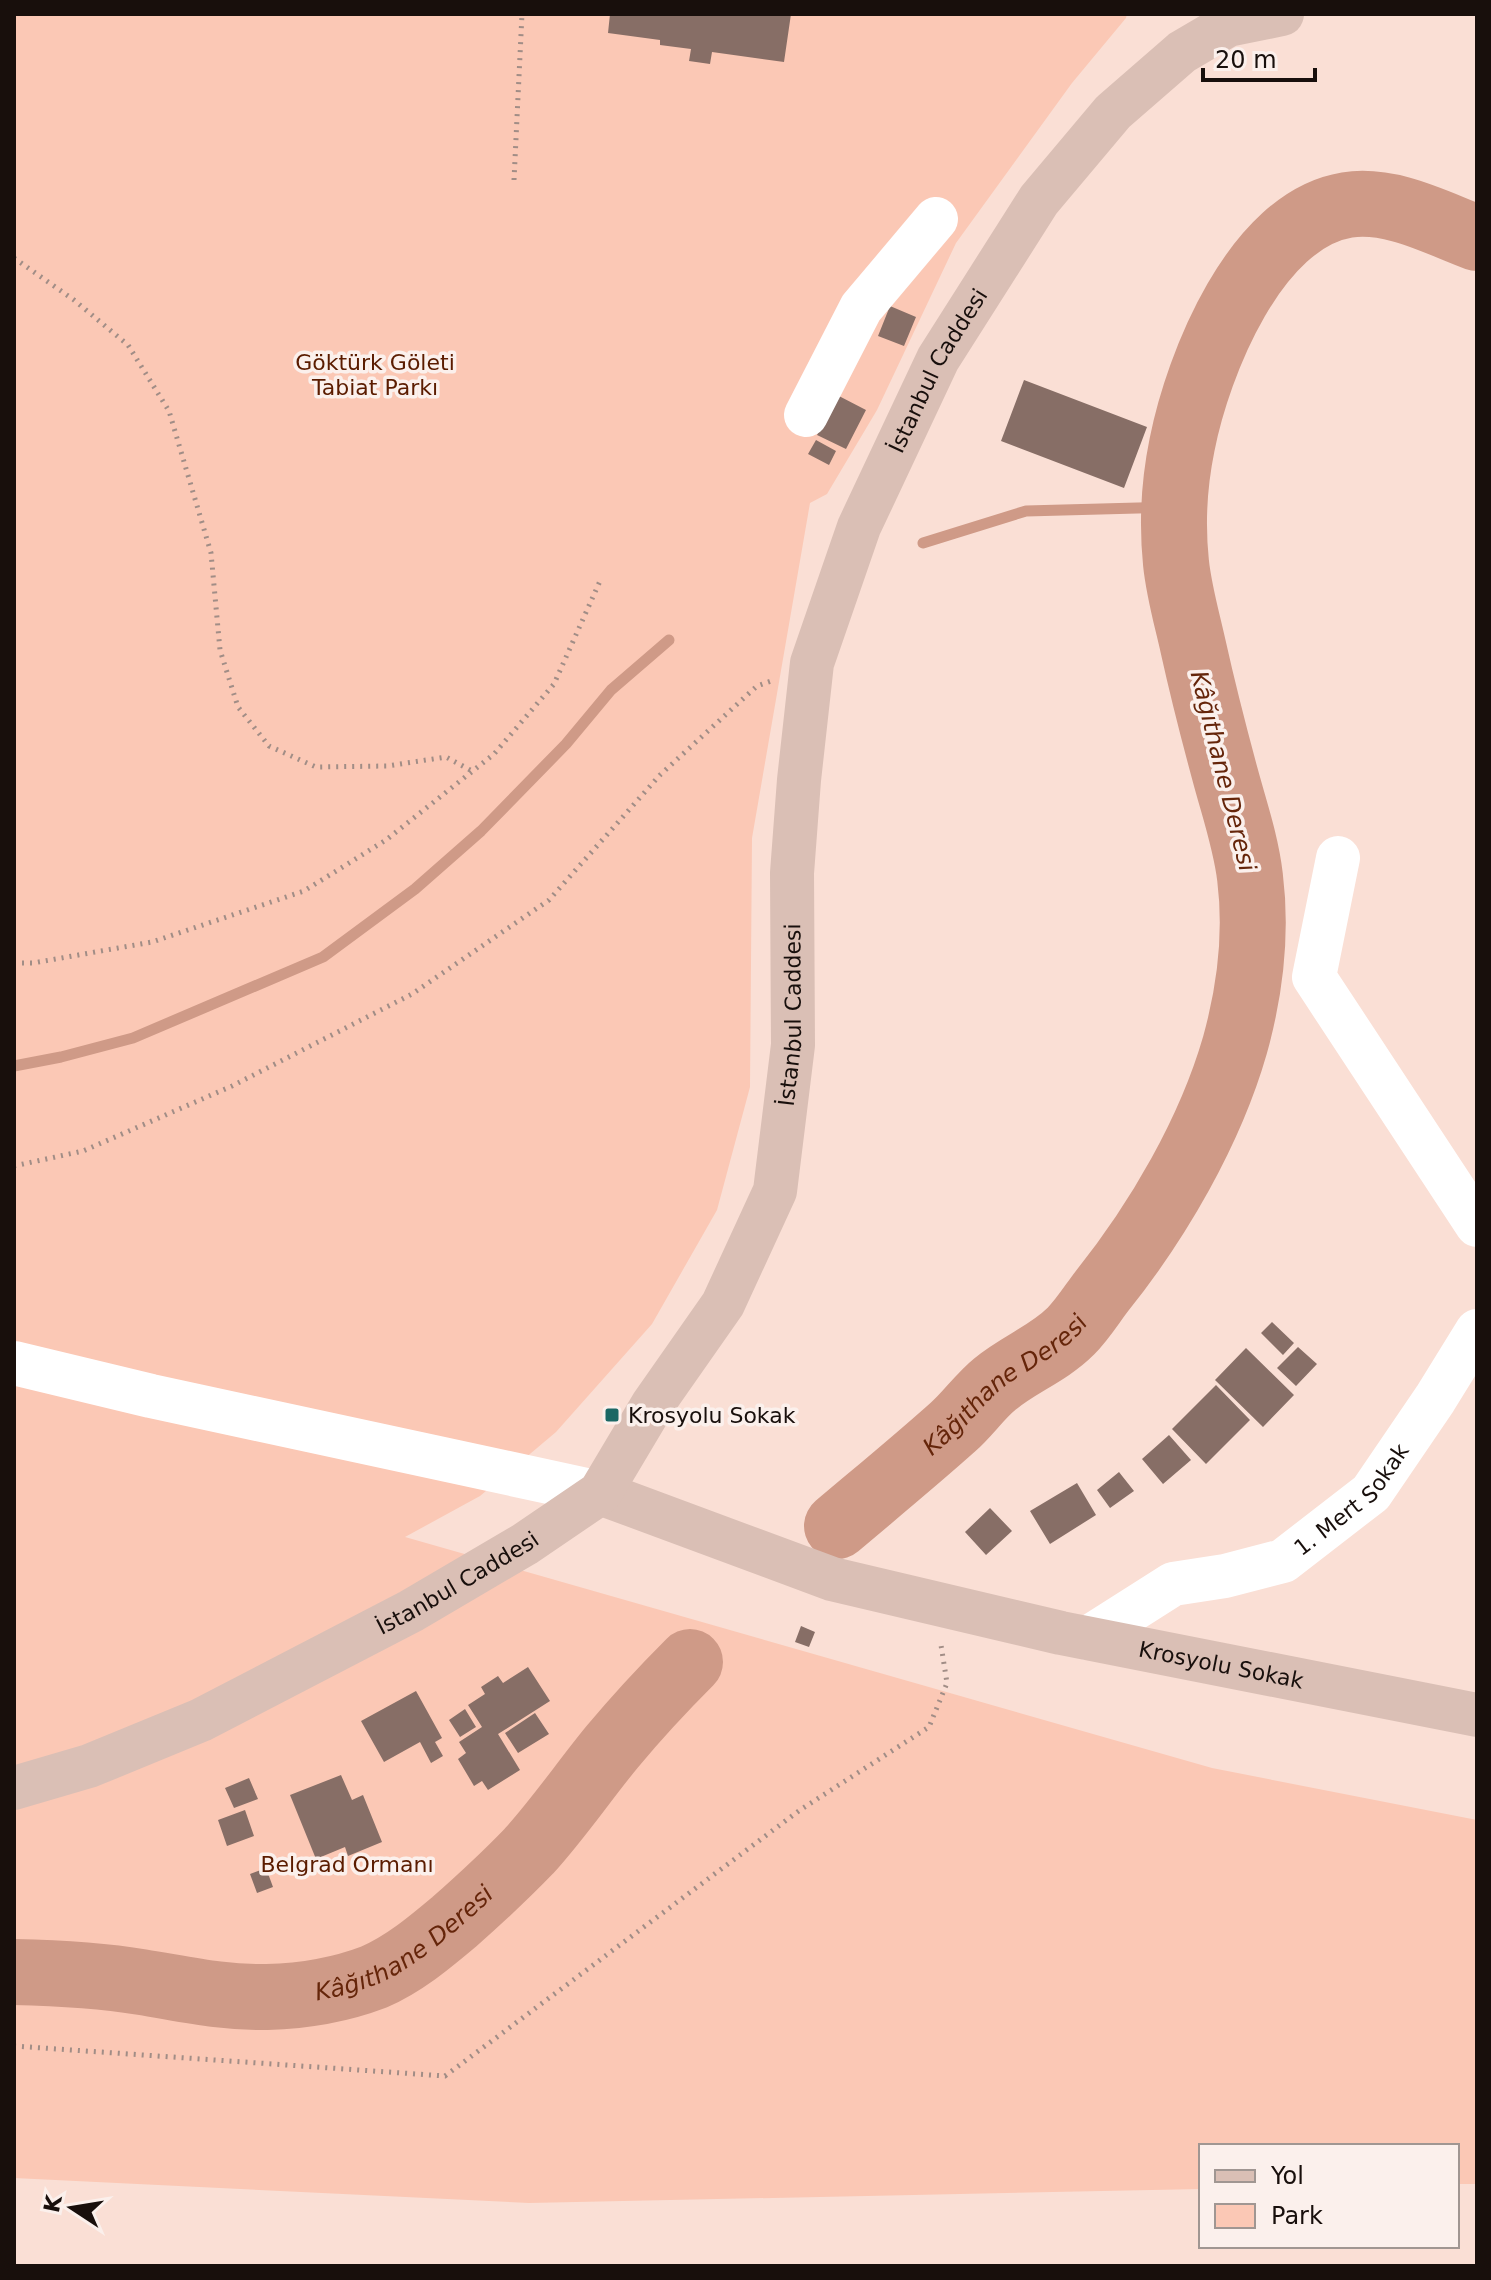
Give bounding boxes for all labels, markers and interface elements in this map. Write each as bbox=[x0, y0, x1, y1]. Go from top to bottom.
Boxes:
scale bar bbox=[1203, 32, 1315, 82]
text: 20 m bbox=[1215, 46, 1277, 74]
street label: İstanbul Caddesi bbox=[884, 284, 992, 457]
park label: Göktürk Göleti Tabiat Parkı bbox=[295, 350, 455, 400]
water label: Kâğıthane Deresi bbox=[1185, 668, 1262, 874]
street label: İstanbul Caddesi bbox=[774, 923, 807, 1108]
water label: Kâğıthane Deresi bbox=[917, 1309, 1093, 1461]
place label: Krosyolu Sokak bbox=[628, 1403, 796, 1428]
marker: Krosyolu Sokak bbox=[603, 1406, 621, 1424]
street label: 1. Mert Sokak bbox=[1289, 1439, 1414, 1561]
street label: İstanbul Caddesi bbox=[372, 1527, 543, 1640]
street label: Krosyolu Sokak bbox=[1137, 1637, 1306, 1694]
park label: Belgrad Ormanı bbox=[260, 1852, 434, 1877]
water label: Kâğıthane Deresi bbox=[313, 1880, 499, 2006]
legend bbox=[1199, 2144, 1459, 2248]
text: Yol bbox=[1270, 2162, 1304, 2190]
north arrow bbox=[32, 2168, 112, 2248]
text: K bbox=[39, 2192, 67, 2215]
text: Park bbox=[1271, 2202, 1323, 2230]

